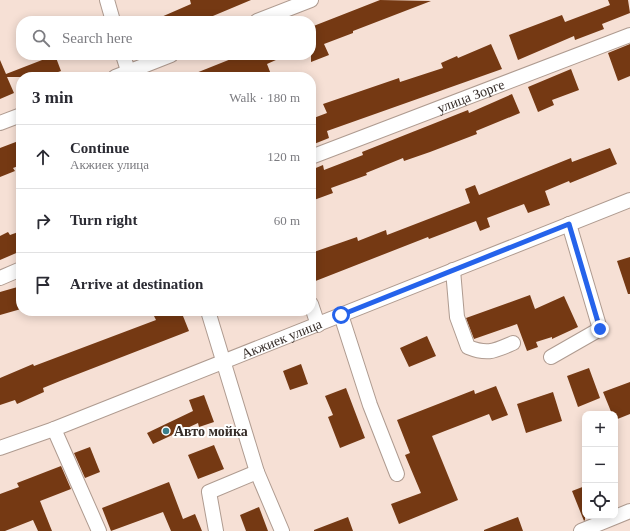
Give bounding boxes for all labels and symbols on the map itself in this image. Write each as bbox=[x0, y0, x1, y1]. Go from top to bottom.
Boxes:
street label: улица Зорге bbox=[435, 77, 507, 116]
route start bbox=[332, 306, 350, 324]
street label: Акжиек улица bbox=[239, 316, 325, 362]
route end bbox=[591, 320, 609, 338]
place label: Авто мойка bbox=[174, 424, 248, 439]
marker: Авто мойка bbox=[161, 426, 171, 436]

